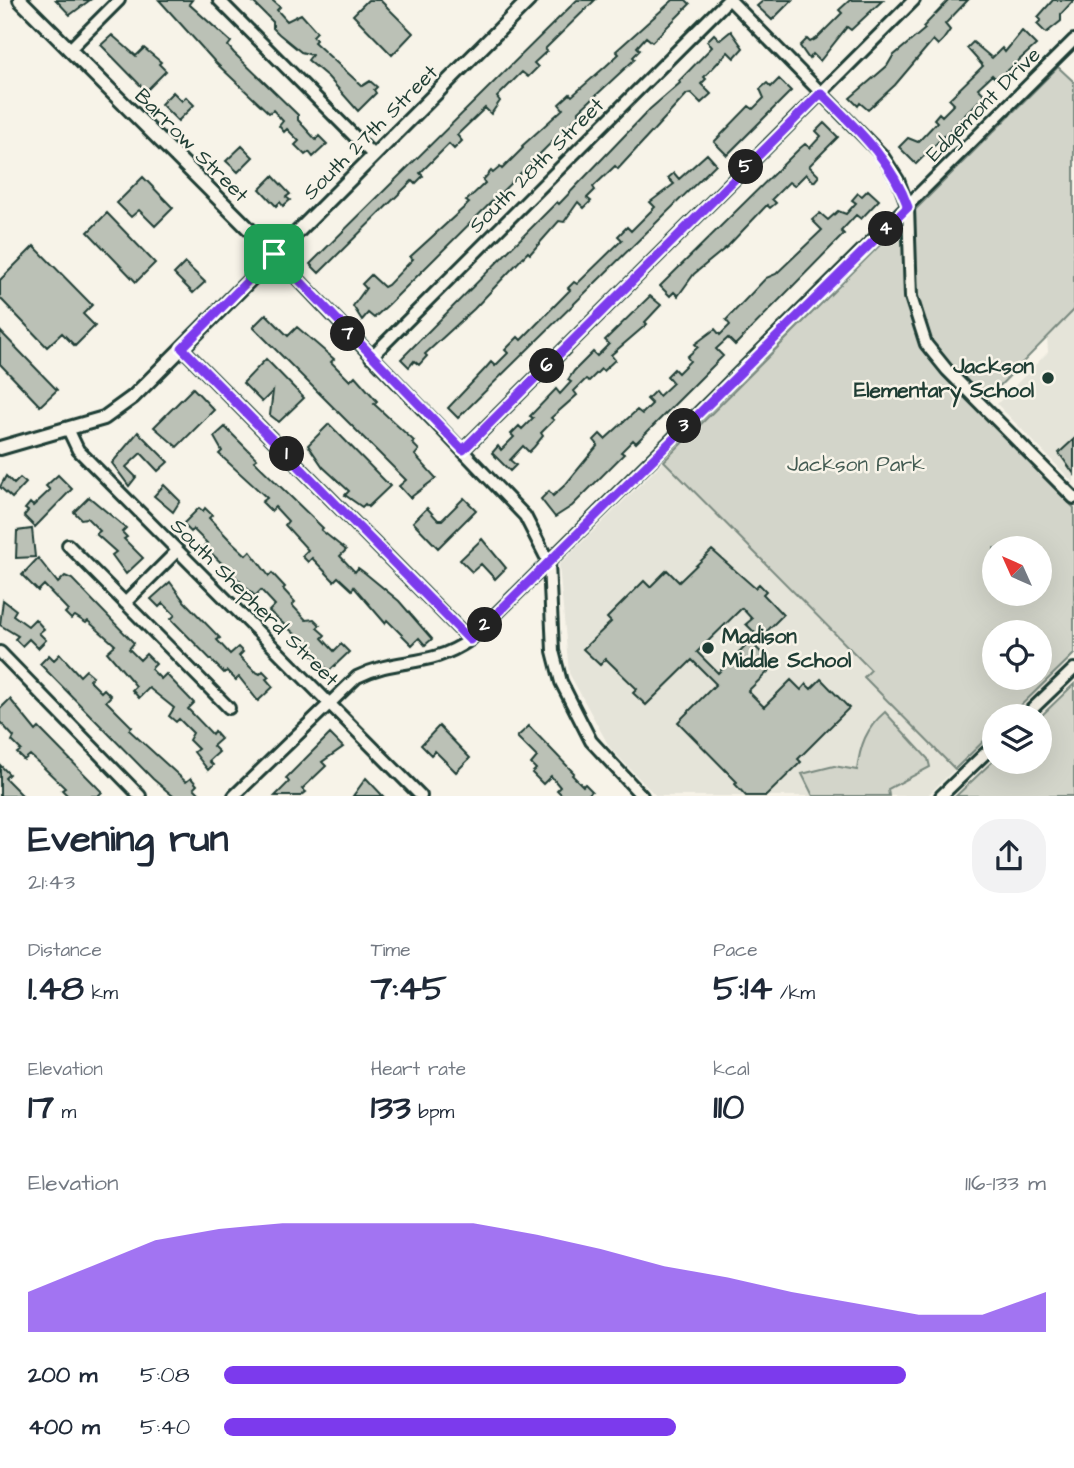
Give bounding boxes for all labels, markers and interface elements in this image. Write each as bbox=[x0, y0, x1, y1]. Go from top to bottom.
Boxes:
street label: Edgemont Drive bbox=[920, 41, 1049, 170]
street label: South 27th Street bbox=[296, 58, 445, 206]
street label: Barrow Street bbox=[128, 82, 256, 209]
street label: South 28th Street bbox=[462, 91, 611, 240]
pin: 5 bbox=[728, 150, 764, 184]
text: 5 bbox=[739, 153, 752, 180]
pin: 4 bbox=[868, 212, 903, 246]
text: 4 bbox=[879, 215, 892, 242]
pin bbox=[244, 224, 304, 284]
icon: arrive bbox=[255, 235, 293, 273]
pin: 7 bbox=[330, 316, 366, 352]
text: 7 bbox=[342, 320, 353, 347]
pin: 6 bbox=[530, 348, 564, 384]
text: 6 bbox=[541, 352, 552, 379]
place label: Jackson Elementary School bbox=[854, 352, 1035, 408]
marker: Jackson Elementary School bbox=[1040, 370, 1056, 386]
pin: 3 bbox=[666, 408, 702, 444]
text: 3 bbox=[679, 412, 688, 439]
pin: 1 bbox=[270, 436, 304, 472]
text: 1 bbox=[285, 440, 288, 467]
park label: Jackson Park bbox=[787, 450, 925, 479]
street label: South Shepherd Street bbox=[163, 512, 346, 694]
north arrow bbox=[982, 536, 1052, 606]
map controls bbox=[982, 536, 1052, 774]
pin: 2 bbox=[468, 608, 503, 642]
text: 2 bbox=[479, 611, 490, 638]
button: locate bbox=[982, 620, 1052, 690]
place label: Madison Middle School bbox=[722, 622, 852, 675]
marker: Madison Middle School bbox=[700, 640, 716, 656]
button: layers bbox=[982, 704, 1052, 774]
text: Evening run bbox=[28, 814, 229, 866]
button: share bbox=[972, 819, 1046, 893]
text: 21:43 bbox=[28, 866, 75, 898]
text: Distance bbox=[28, 937, 102, 964]
text: Time bbox=[371, 937, 410, 964]
text: Pace bbox=[713, 937, 757, 964]
text: 1.48 bbox=[28, 964, 84, 1013]
text: 7:45 bbox=[371, 964, 447, 1013]
text: 5:14 bbox=[713, 964, 772, 1013]
text: km bbox=[84, 980, 118, 1007]
text: /km bbox=[772, 980, 815, 1007]
text: Elevation bbox=[28, 1056, 103, 1083]
text: Heart rate bbox=[371, 1056, 466, 1083]
text: kcal bbox=[713, 1056, 750, 1083]
text: 17 bbox=[28, 1083, 54, 1132]
text: 133 bbox=[371, 1083, 411, 1132]
text: 110 bbox=[713, 1083, 744, 1132]
text: m bbox=[54, 1099, 76, 1126]
text: bpm bbox=[411, 1099, 454, 1126]
text: Elevation bbox=[28, 1167, 119, 1199]
text: 116–133 m bbox=[965, 1167, 1046, 1199]
text: 200 m bbox=[28, 1359, 97, 1391]
text: 5:08 bbox=[140, 1359, 190, 1391]
text: 400 m bbox=[28, 1411, 100, 1443]
text: 5:40 bbox=[140, 1411, 190, 1443]

